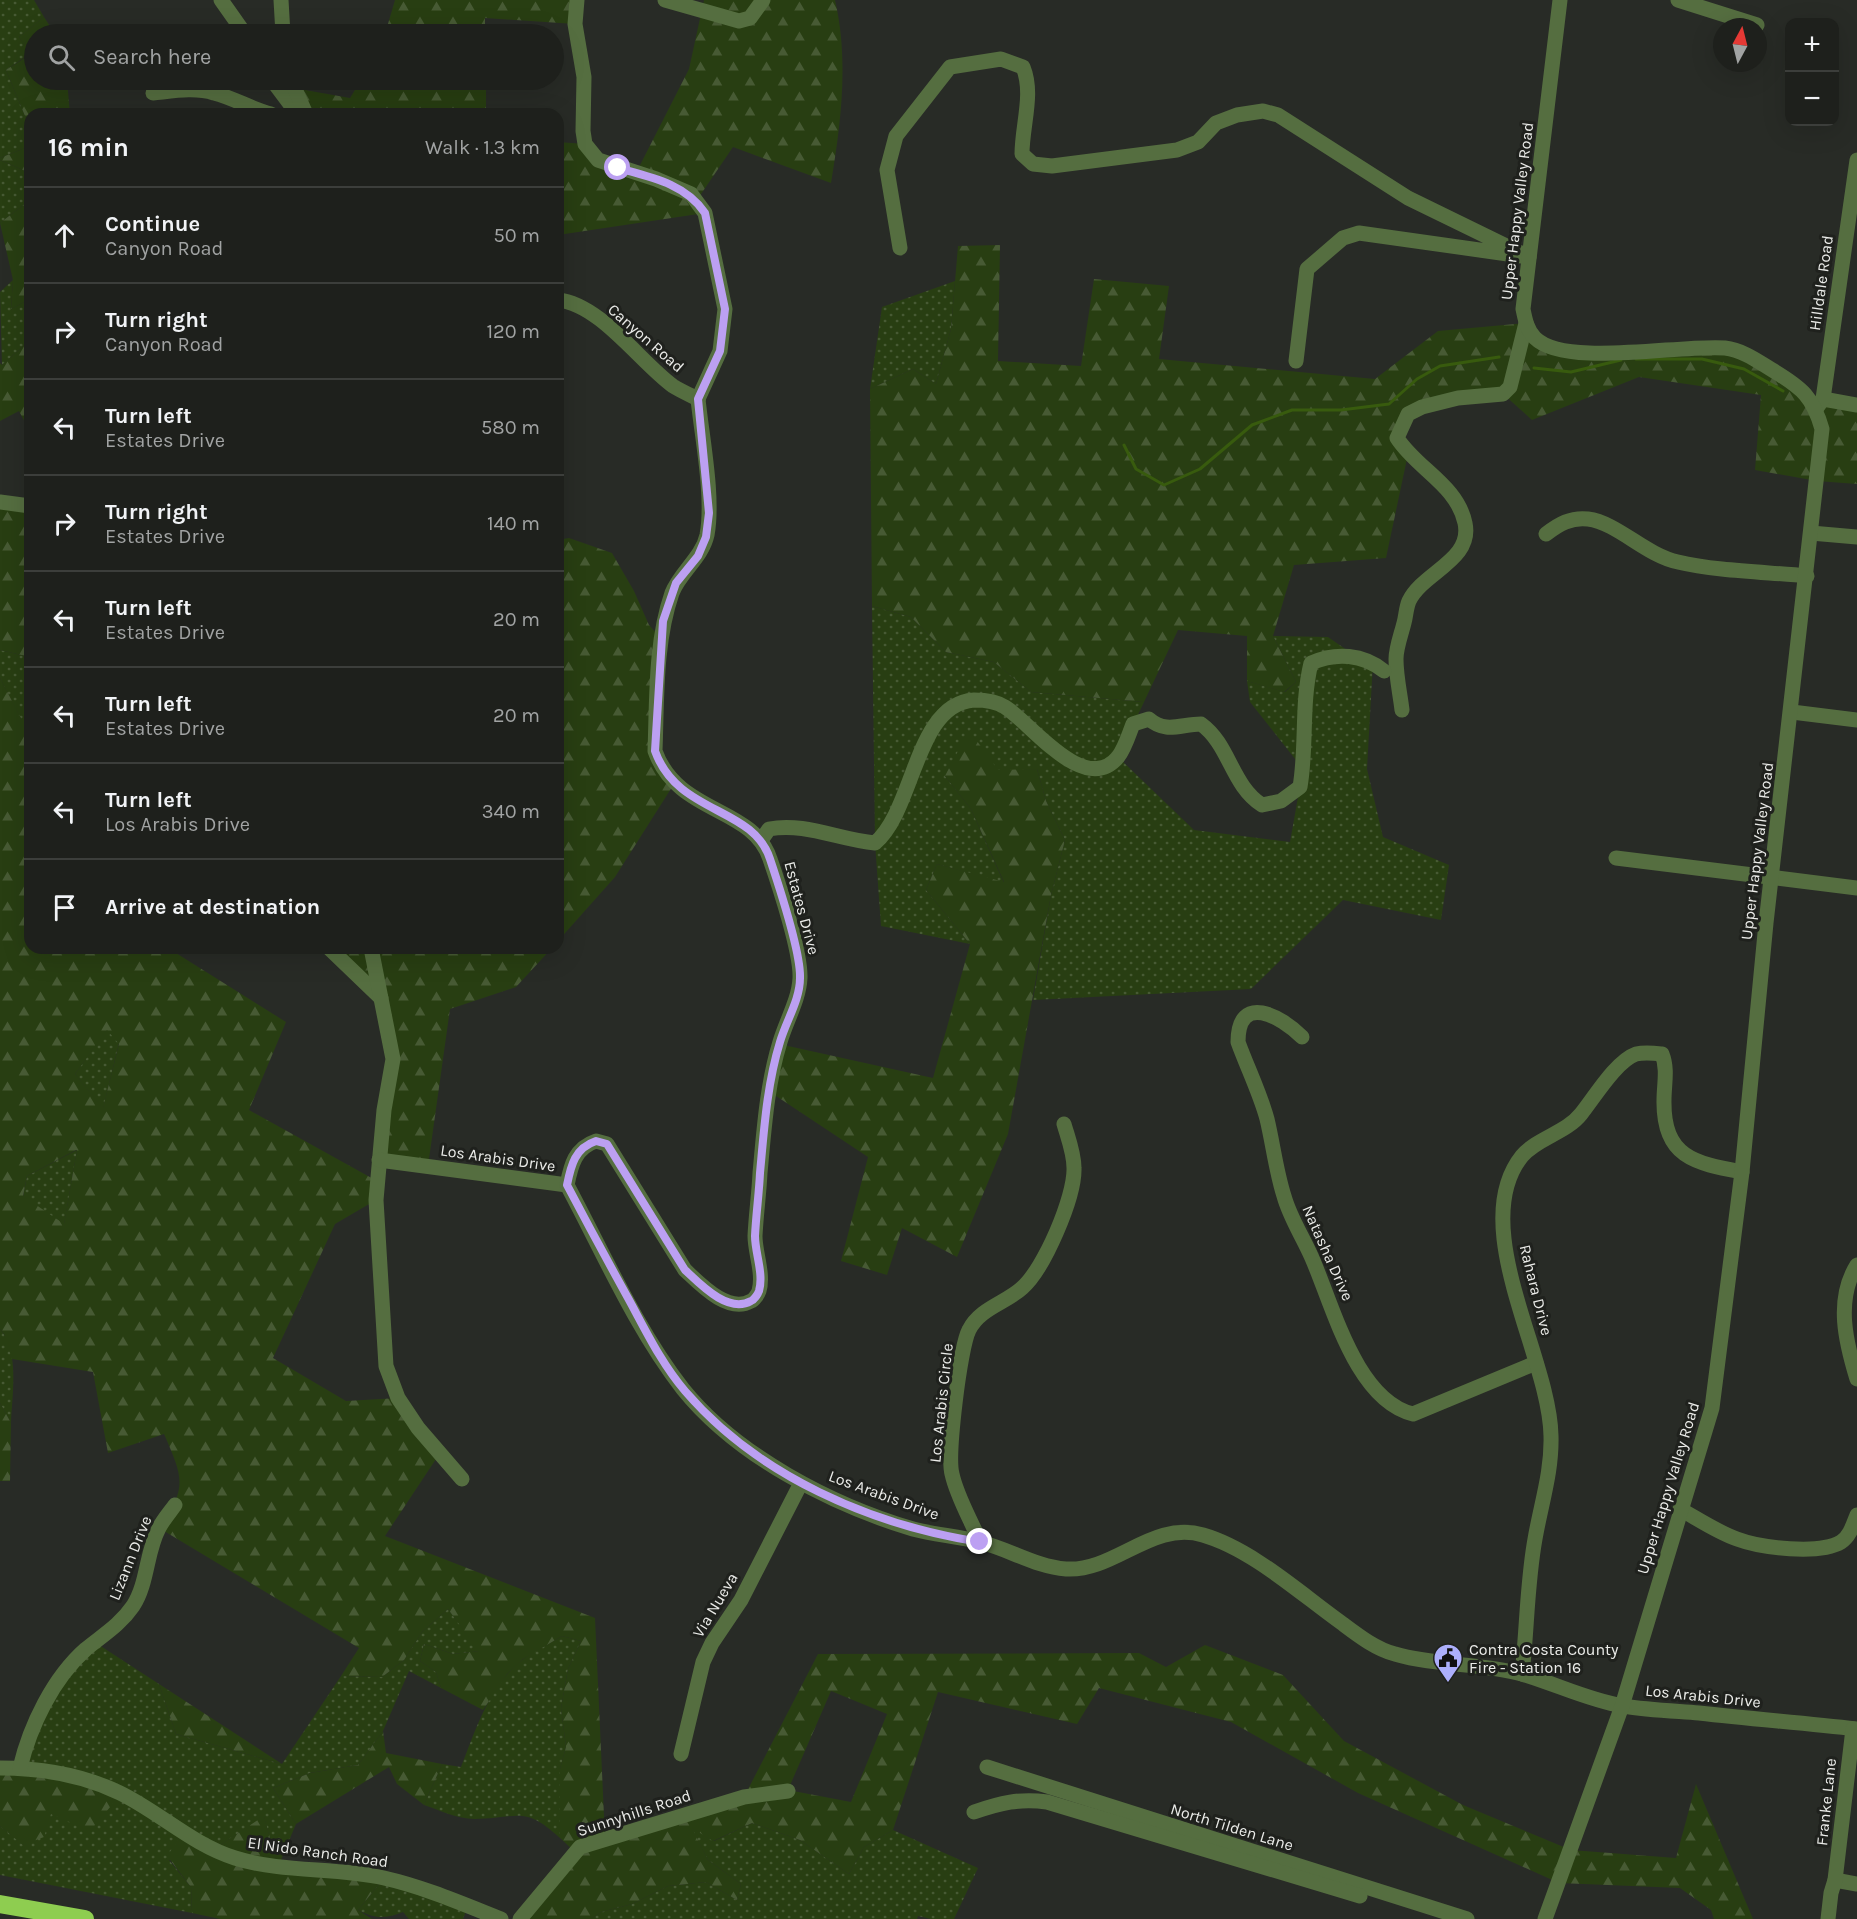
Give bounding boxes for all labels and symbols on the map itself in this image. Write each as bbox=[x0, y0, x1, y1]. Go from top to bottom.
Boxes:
north arrow bbox=[1713, 18, 1767, 72]
street label: Upper Happy Valley Road bbox=[1497, 121, 1537, 301]
route start bbox=[604, 154, 630, 180]
street label: Hilldale Road bbox=[1805, 234, 1837, 332]
street label: Canyon Road bbox=[604, 300, 688, 376]
street label: Upper Happy Valley Road bbox=[1737, 761, 1777, 941]
street label: Estates Drive bbox=[780, 859, 824, 957]
street label: Los Arabis Drive bbox=[439, 1141, 557, 1175]
street label: Natasha Drive bbox=[1298, 1202, 1358, 1304]
street label: Rahara Drive bbox=[1516, 1243, 1556, 1337]
street label: Los Arabis Circle bbox=[925, 1342, 957, 1464]
street label: Upper Happy Valley Road bbox=[1633, 1400, 1703, 1576]
street label: Los Arabis Drive bbox=[826, 1466, 942, 1524]
street label: Lizann Drive bbox=[104, 1513, 156, 1603]
route end bbox=[966, 1528, 992, 1554]
street label: Via Nueva bbox=[688, 1569, 742, 1641]
place label: Contra Costa County Fire - Station 16 bbox=[1469, 1640, 1619, 1677]
public building icon: Contra Costa County Fire - Station 16 bbox=[1432, 1642, 1464, 1684]
street label: Los Arabis Drive bbox=[1644, 1680, 1762, 1712]
street label: Franke Lane bbox=[1812, 1757, 1840, 1847]
street label: Sunnyhills Road bbox=[575, 1786, 693, 1840]
street label: North Tilden Lane bbox=[1168, 1799, 1296, 1855]
street label: El Nido Ranch Road bbox=[246, 1833, 390, 1871]

